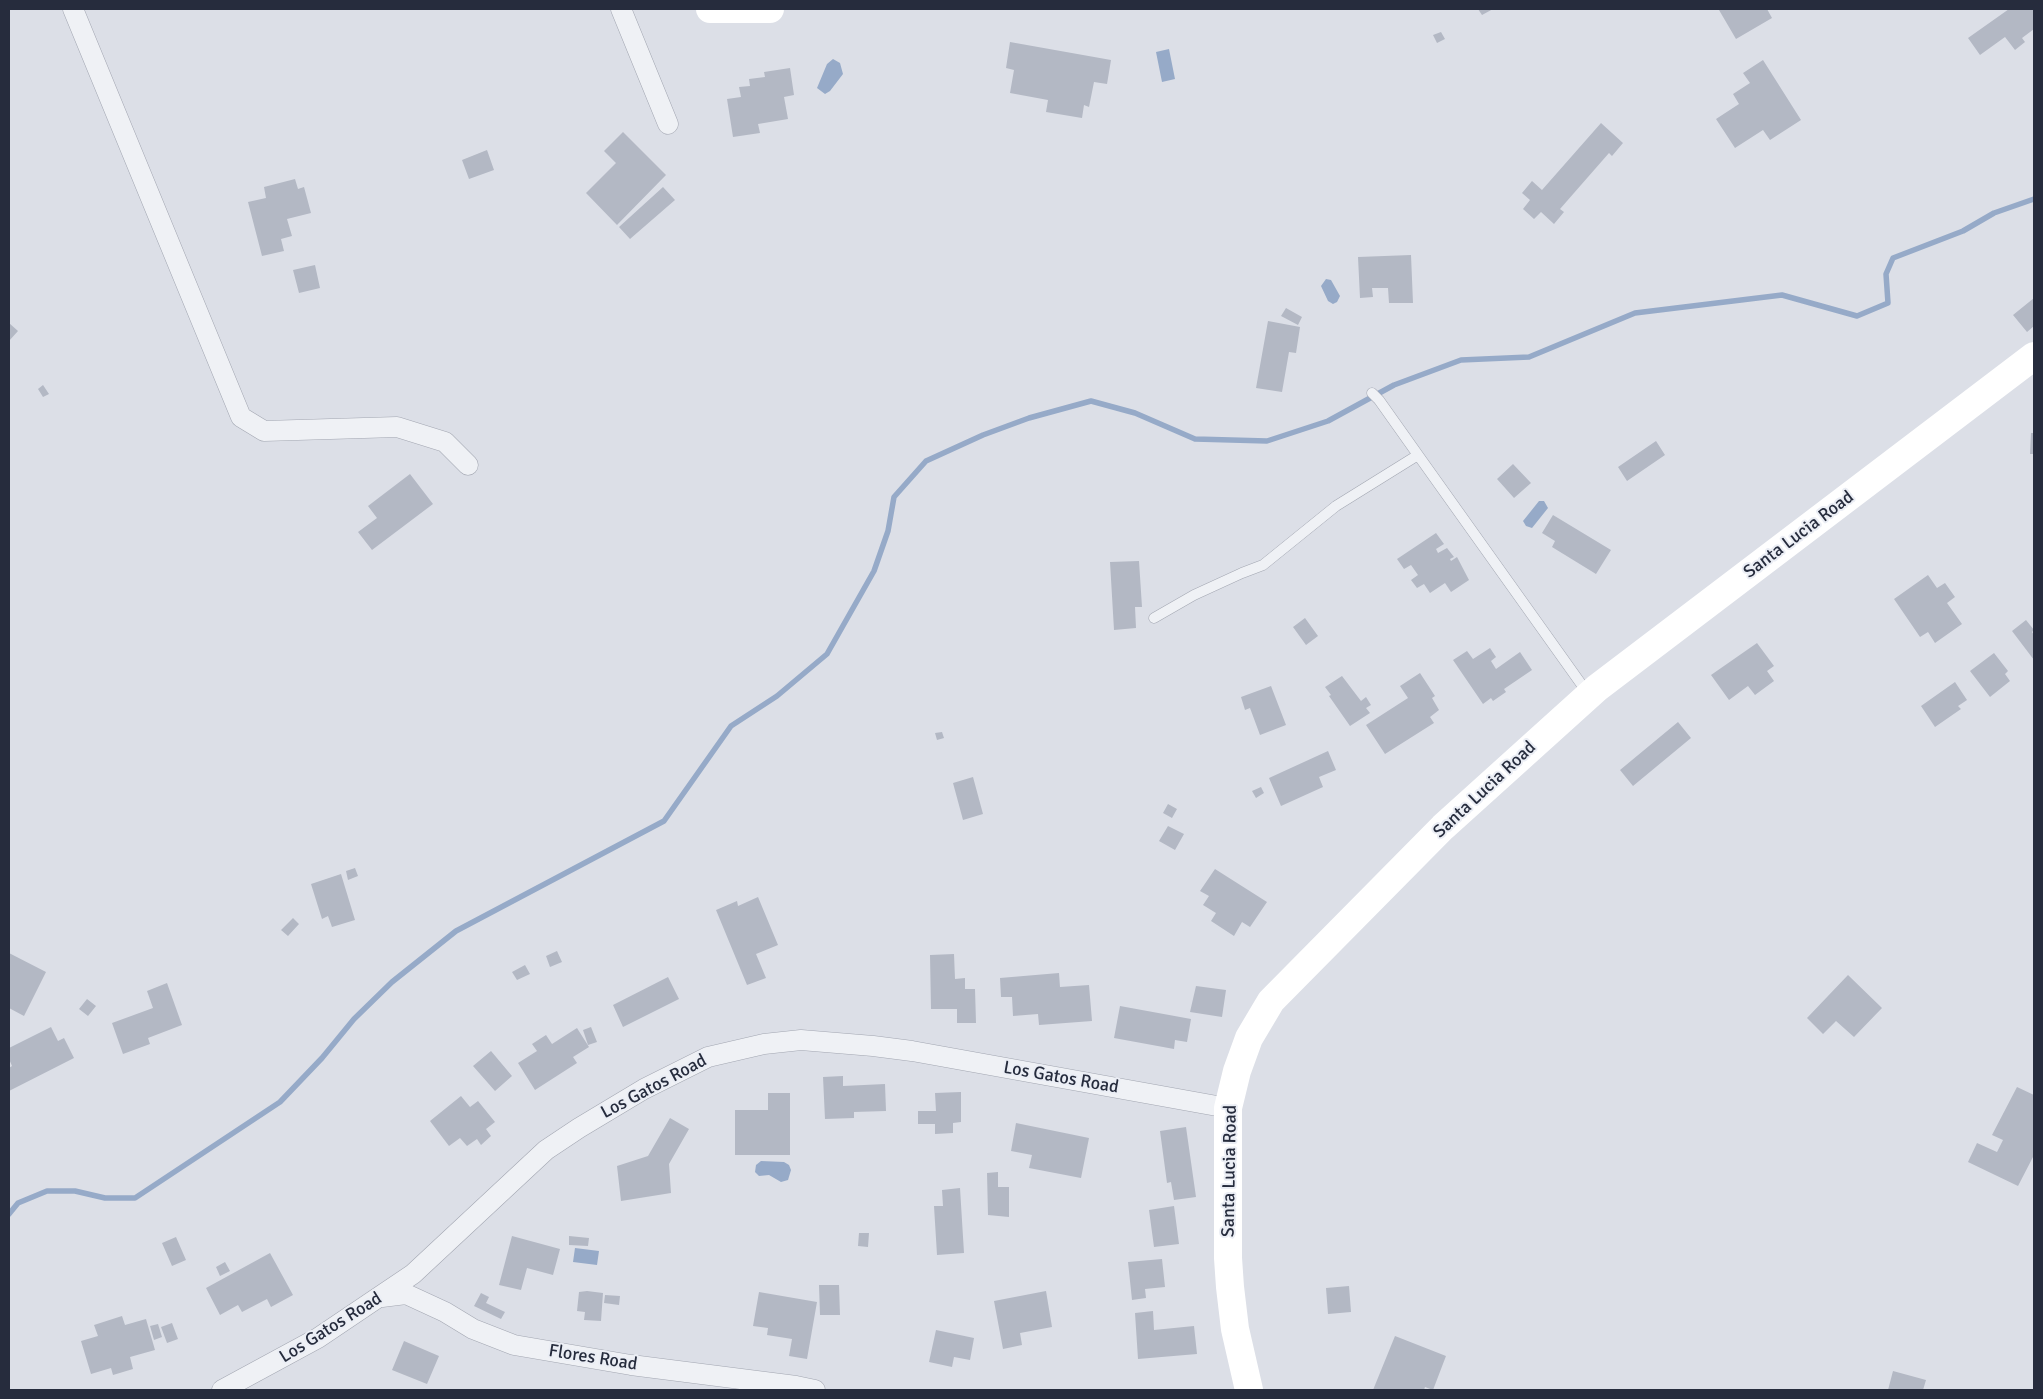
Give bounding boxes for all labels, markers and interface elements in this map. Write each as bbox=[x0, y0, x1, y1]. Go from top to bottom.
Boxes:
street label: Santa Lucia Road bbox=[1740, 487, 1858, 583]
street label: Santa Lucia Road bbox=[1429, 737, 1541, 843]
street label: Los Gatos Road bbox=[598, 1050, 710, 1124]
street label: Los Gatos Road bbox=[1002, 1057, 1120, 1099]
street label: Santa Lucia Road bbox=[1218, 1105, 1242, 1237]
street label: Los Gatos Road bbox=[276, 1288, 386, 1368]
street label: Flores Road bbox=[547, 1340, 639, 1376]

